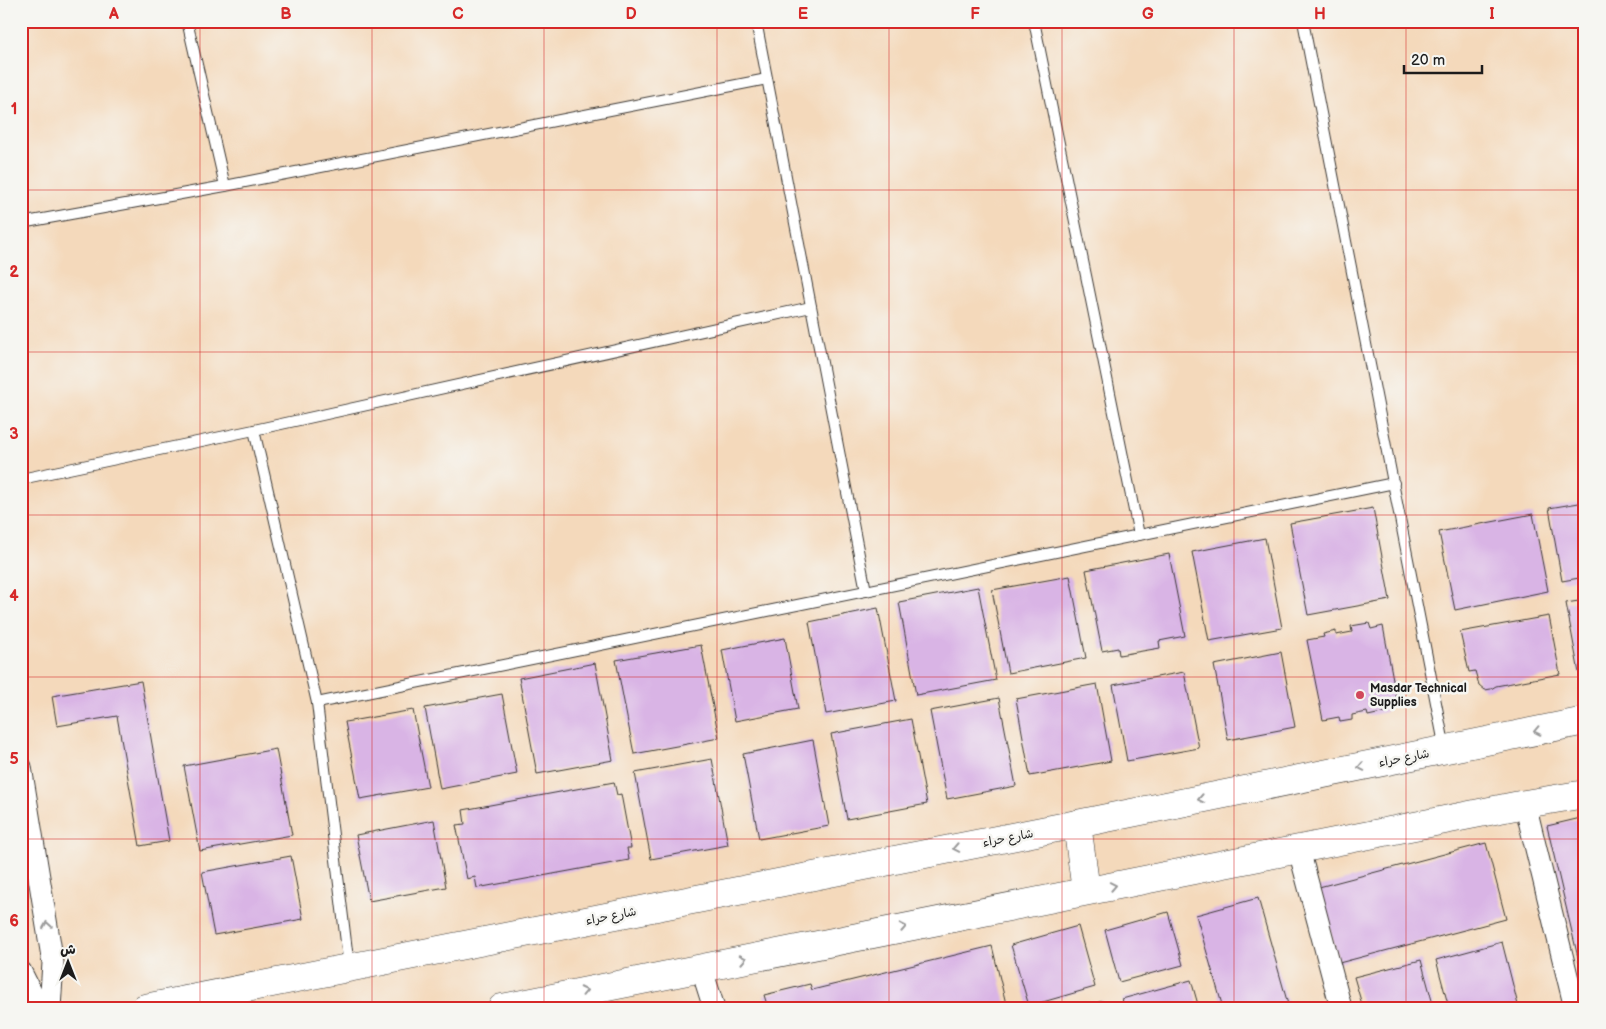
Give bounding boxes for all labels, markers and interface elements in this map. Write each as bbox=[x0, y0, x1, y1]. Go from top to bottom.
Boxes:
text: A bbox=[108, 5, 119, 24]
text: B bbox=[280, 5, 292, 24]
text: C bbox=[452, 5, 464, 24]
text: D bbox=[625, 5, 637, 24]
text: E bbox=[798, 5, 808, 24]
text: F bbox=[970, 5, 980, 24]
text: G bbox=[1142, 5, 1154, 24]
text: H bbox=[1314, 5, 1326, 24]
text: I bbox=[1489, 5, 1495, 24]
scale bar bbox=[1404, 42, 1481, 74]
text: 20 m bbox=[1411, 51, 1445, 70]
text: 1 bbox=[11, 100, 17, 119]
text: 2 bbox=[9, 263, 19, 282]
text: 3 bbox=[9, 425, 19, 444]
text: 4 bbox=[9, 587, 19, 606]
place label: Masdar Technical Supplies bbox=[1370, 681, 1467, 710]
marker: Masdar Technical Supplies bbox=[1354, 689, 1366, 701]
one-way arrow bbox=[1533, 725, 1541, 735]
street label: شارع حراء bbox=[1378, 746, 1431, 772]
text: 5 bbox=[9, 750, 19, 769]
one-way arrow bbox=[1356, 761, 1365, 771]
one-way arrow bbox=[1197, 793, 1206, 804]
street label: شارع حراء bbox=[982, 826, 1035, 852]
one-way arrow bbox=[952, 842, 961, 853]
one-way arrow bbox=[1109, 881, 1118, 891]
street label: شارع حراء bbox=[585, 904, 638, 930]
text: 6 bbox=[9, 912, 19, 931]
one-way arrow bbox=[43, 920, 53, 929]
one-way arrow bbox=[898, 923, 907, 933]
north arrow bbox=[42, 936, 92, 986]
text: ش bbox=[60, 941, 76, 958]
one-way arrow bbox=[739, 954, 747, 964]
one-way arrow bbox=[579, 986, 588, 997]

